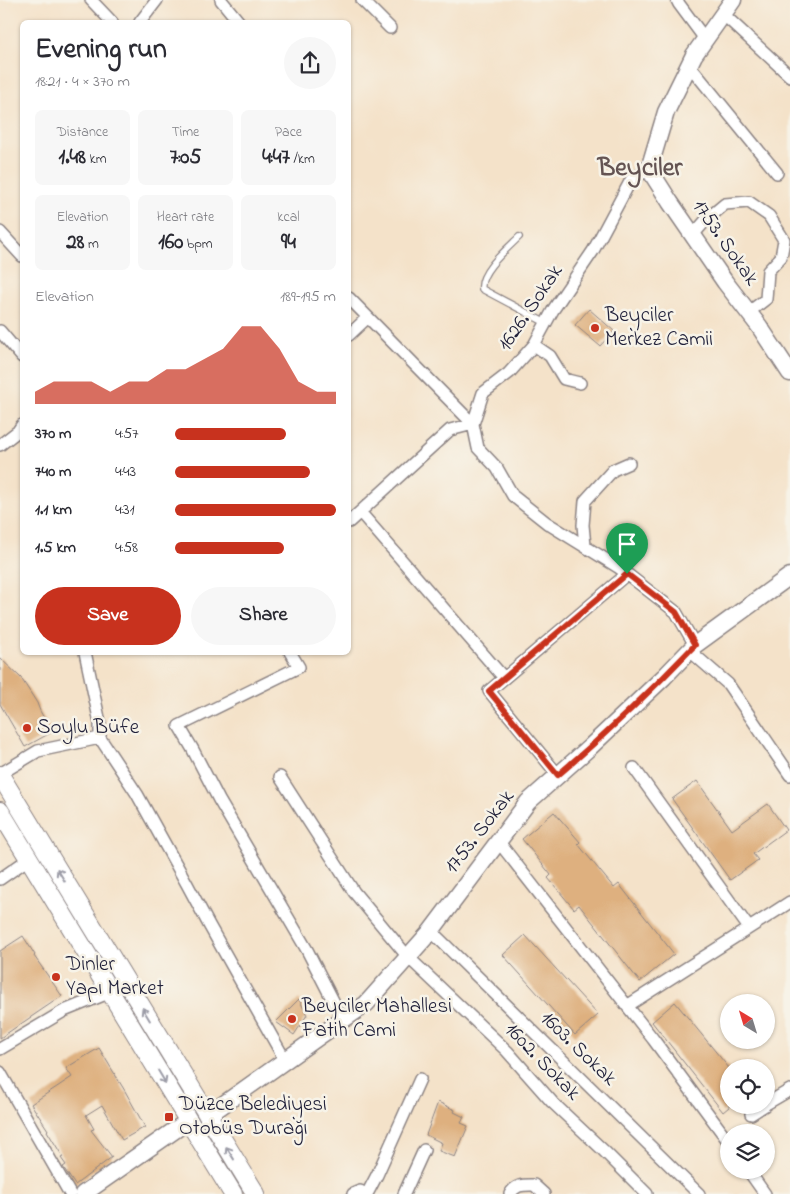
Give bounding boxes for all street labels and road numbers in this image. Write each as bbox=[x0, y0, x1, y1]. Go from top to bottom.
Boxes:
street label: 1753. Sokak bbox=[684, 194, 766, 293]
street label: 1626. Sokak bbox=[491, 258, 571, 357]
street label: 1753. Sokak bbox=[438, 783, 523, 880]
street label: 1603. Sokak bbox=[533, 1005, 624, 1094]
street label: 1602. Sokak bbox=[497, 1016, 588, 1108]

